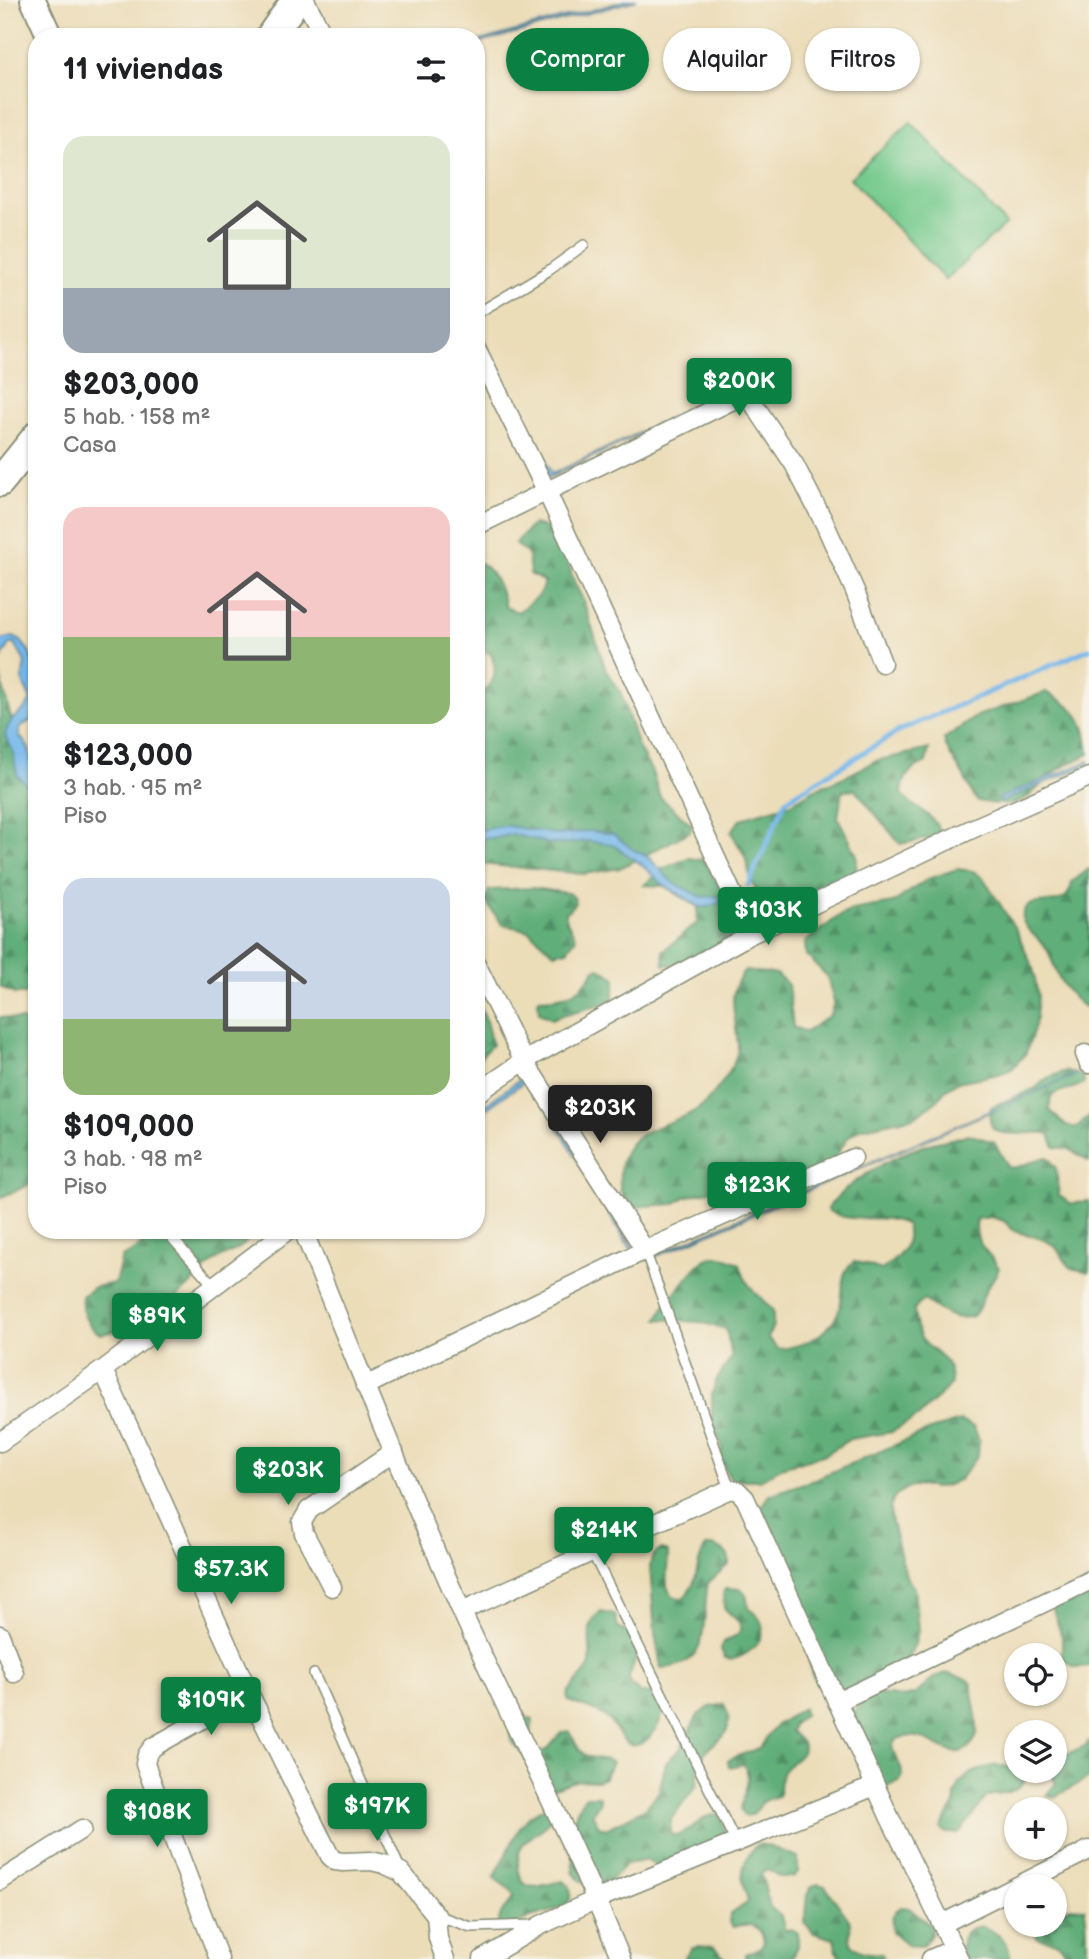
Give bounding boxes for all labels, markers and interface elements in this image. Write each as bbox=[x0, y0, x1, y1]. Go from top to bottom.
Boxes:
chip: Comprar bbox=[506, 28, 649, 91]
chip: Alquilar bbox=[663, 28, 791, 91]
chip: Filtros bbox=[805, 28, 920, 91]
icon: filters bbox=[412, 51, 450, 89]
text: 11 viviendas bbox=[63, 52, 223, 88]
icon: home bbox=[194, 182, 320, 308]
pin: $200K bbox=[690, 358, 788, 418]
text: $203,000 bbox=[63, 367, 199, 403]
text: $200K bbox=[703, 367, 775, 395]
text: 5 hab. · 158 m² bbox=[63, 403, 210, 431]
text: Casa bbox=[63, 431, 117, 459]
icon: home bbox=[194, 553, 320, 679]
text: $123,000 bbox=[63, 738, 193, 774]
text: 3 hab. · 95 m² bbox=[63, 774, 202, 802]
text: Piso bbox=[63, 802, 107, 830]
pin: $103K bbox=[719, 888, 817, 947]
text: $103K bbox=[734, 896, 802, 924]
icon: home bbox=[194, 924, 320, 1050]
pin: $203K bbox=[551, 1086, 649, 1145]
text: $203K bbox=[564, 1094, 636, 1122]
text: $109,000 bbox=[63, 1109, 194, 1145]
text: 3 hab. · 98 m² bbox=[63, 1145, 203, 1173]
pin: $123K bbox=[708, 1162, 806, 1222]
text: $123K bbox=[723, 1171, 791, 1199]
text: Piso bbox=[63, 1173, 107, 1201]
pin: $89K bbox=[116, 1294, 198, 1353]
text: $89K bbox=[128, 1302, 186, 1330]
pin: $203K bbox=[239, 1448, 337, 1507]
text: $203K bbox=[252, 1456, 324, 1484]
pin: $214K bbox=[555, 1508, 653, 1567]
text: $214K bbox=[570, 1516, 638, 1544]
pin: $57.3K bbox=[174, 1546, 288, 1606]
text: $57.3K bbox=[193, 1555, 269, 1583]
map controls bbox=[1004, 1643, 1067, 1937]
button: locate bbox=[1004, 1643, 1067, 1706]
pin: $109K bbox=[162, 1678, 260, 1737]
text: $109K bbox=[177, 1686, 245, 1714]
button: layers bbox=[1004, 1720, 1067, 1783]
pin: $197K bbox=[328, 1784, 426, 1843]
pin: $108K bbox=[108, 1790, 206, 1849]
text: $197K bbox=[344, 1792, 410, 1820]
button: + bbox=[1004, 1797, 1067, 1860]
text: $108K bbox=[123, 1798, 191, 1826]
button: − bbox=[1004, 1874, 1067, 1937]

